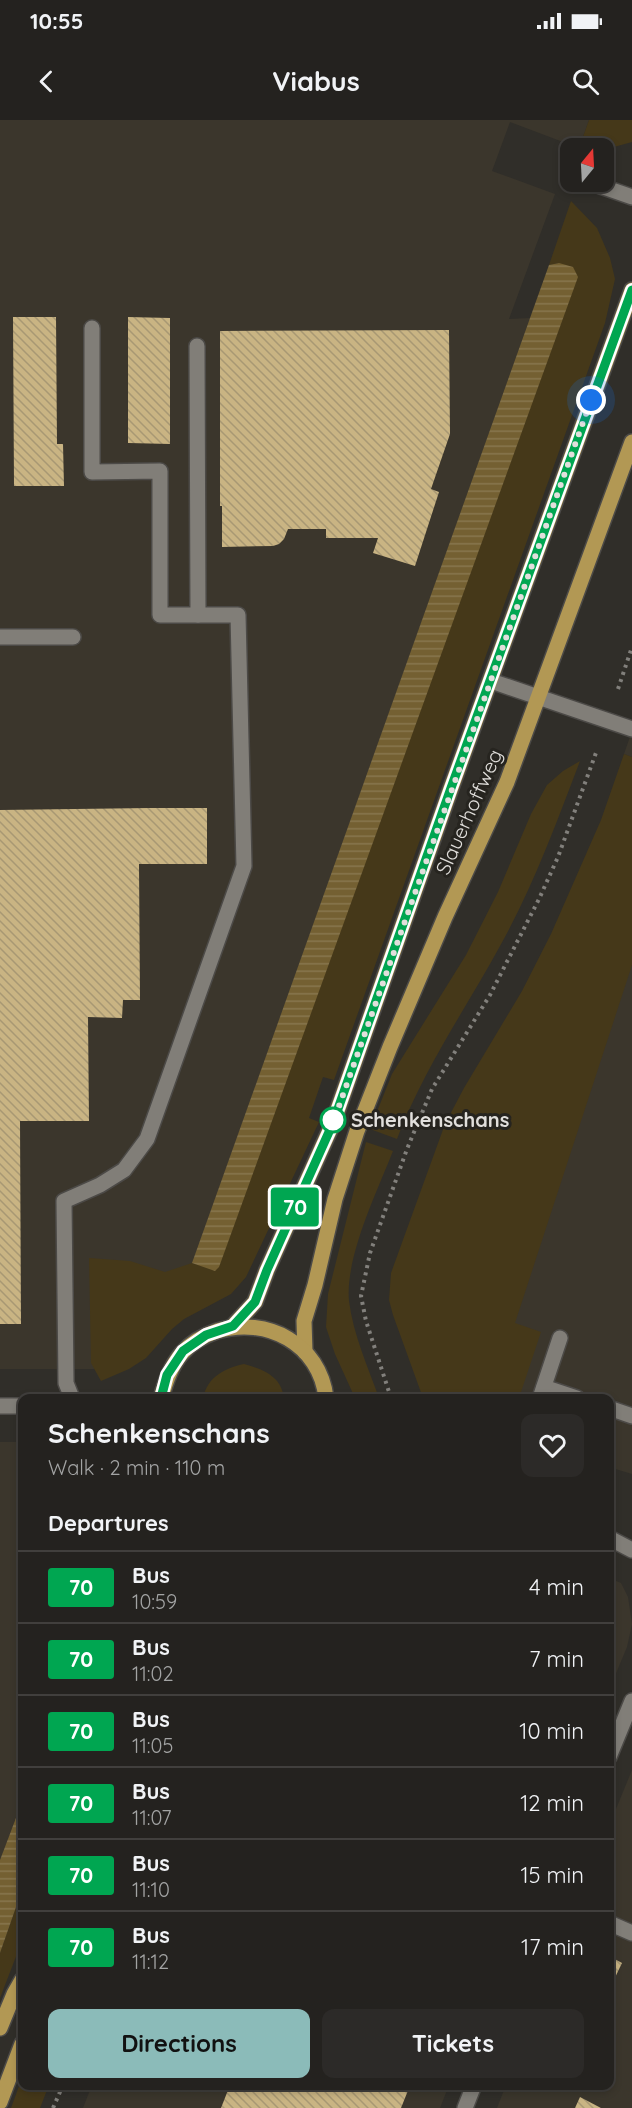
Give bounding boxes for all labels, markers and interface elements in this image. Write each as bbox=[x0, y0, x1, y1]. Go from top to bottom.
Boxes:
text: 10:55 bbox=[30, 7, 83, 35]
text: Viabus bbox=[272, 64, 360, 98]
icon: back bbox=[30, 65, 63, 98]
icon: search bbox=[569, 65, 602, 98]
north arrow bbox=[560, 138, 614, 192]
map controls bbox=[560, 138, 614, 192]
your location bbox=[576, 385, 606, 415]
street label: Slauerhoffweg bbox=[430, 745, 507, 878]
marker: Schenkenschans bbox=[320, 1107, 346, 1133]
place label: Schenkenschans bbox=[351, 1107, 509, 1132]
line badge: 70 bbox=[268, 1188, 322, 1226]
text: 70 bbox=[283, 1194, 307, 1220]
button: heart bbox=[521, 1414, 584, 1477]
text: Schenkenschans bbox=[48, 1415, 270, 1450]
text: Walk · 2 min · 110 m bbox=[48, 1455, 225, 1480]
text: Departures bbox=[48, 1509, 169, 1537]
text: Bus bbox=[132, 1561, 170, 1589]
text: 4 min bbox=[529, 1573, 584, 1601]
text: 70 bbox=[69, 1574, 93, 1600]
text: 10:59 bbox=[132, 1589, 177, 1614]
text: Bus bbox=[132, 1633, 170, 1661]
text: 7 min bbox=[529, 1645, 584, 1673]
text: 70 bbox=[69, 1646, 93, 1672]
text: 11:02 bbox=[132, 1661, 174, 1686]
text: Bus bbox=[132, 1705, 170, 1733]
text: 10 min bbox=[519, 1717, 584, 1745]
text: 70 bbox=[69, 1718, 93, 1744]
text: 11:05 bbox=[132, 1733, 173, 1758]
text: Bus bbox=[132, 1777, 170, 1805]
text: 12 min bbox=[520, 1789, 584, 1817]
text: 70 bbox=[69, 1790, 93, 1816]
text: 11:07 bbox=[132, 1805, 172, 1830]
text: Bus bbox=[132, 1849, 170, 1877]
text: 15 min bbox=[520, 1861, 584, 1889]
text: 70 bbox=[69, 1862, 93, 1888]
text: 11:10 bbox=[132, 1877, 170, 1902]
text: Bus bbox=[132, 1921, 170, 1949]
text: 17 min bbox=[521, 1933, 584, 1961]
text: 70 bbox=[69, 1934, 93, 1960]
text: 11:12 bbox=[132, 1949, 169, 1974]
button: Directions bbox=[48, 2009, 310, 2078]
button: Tickets bbox=[322, 2009, 584, 2078]

